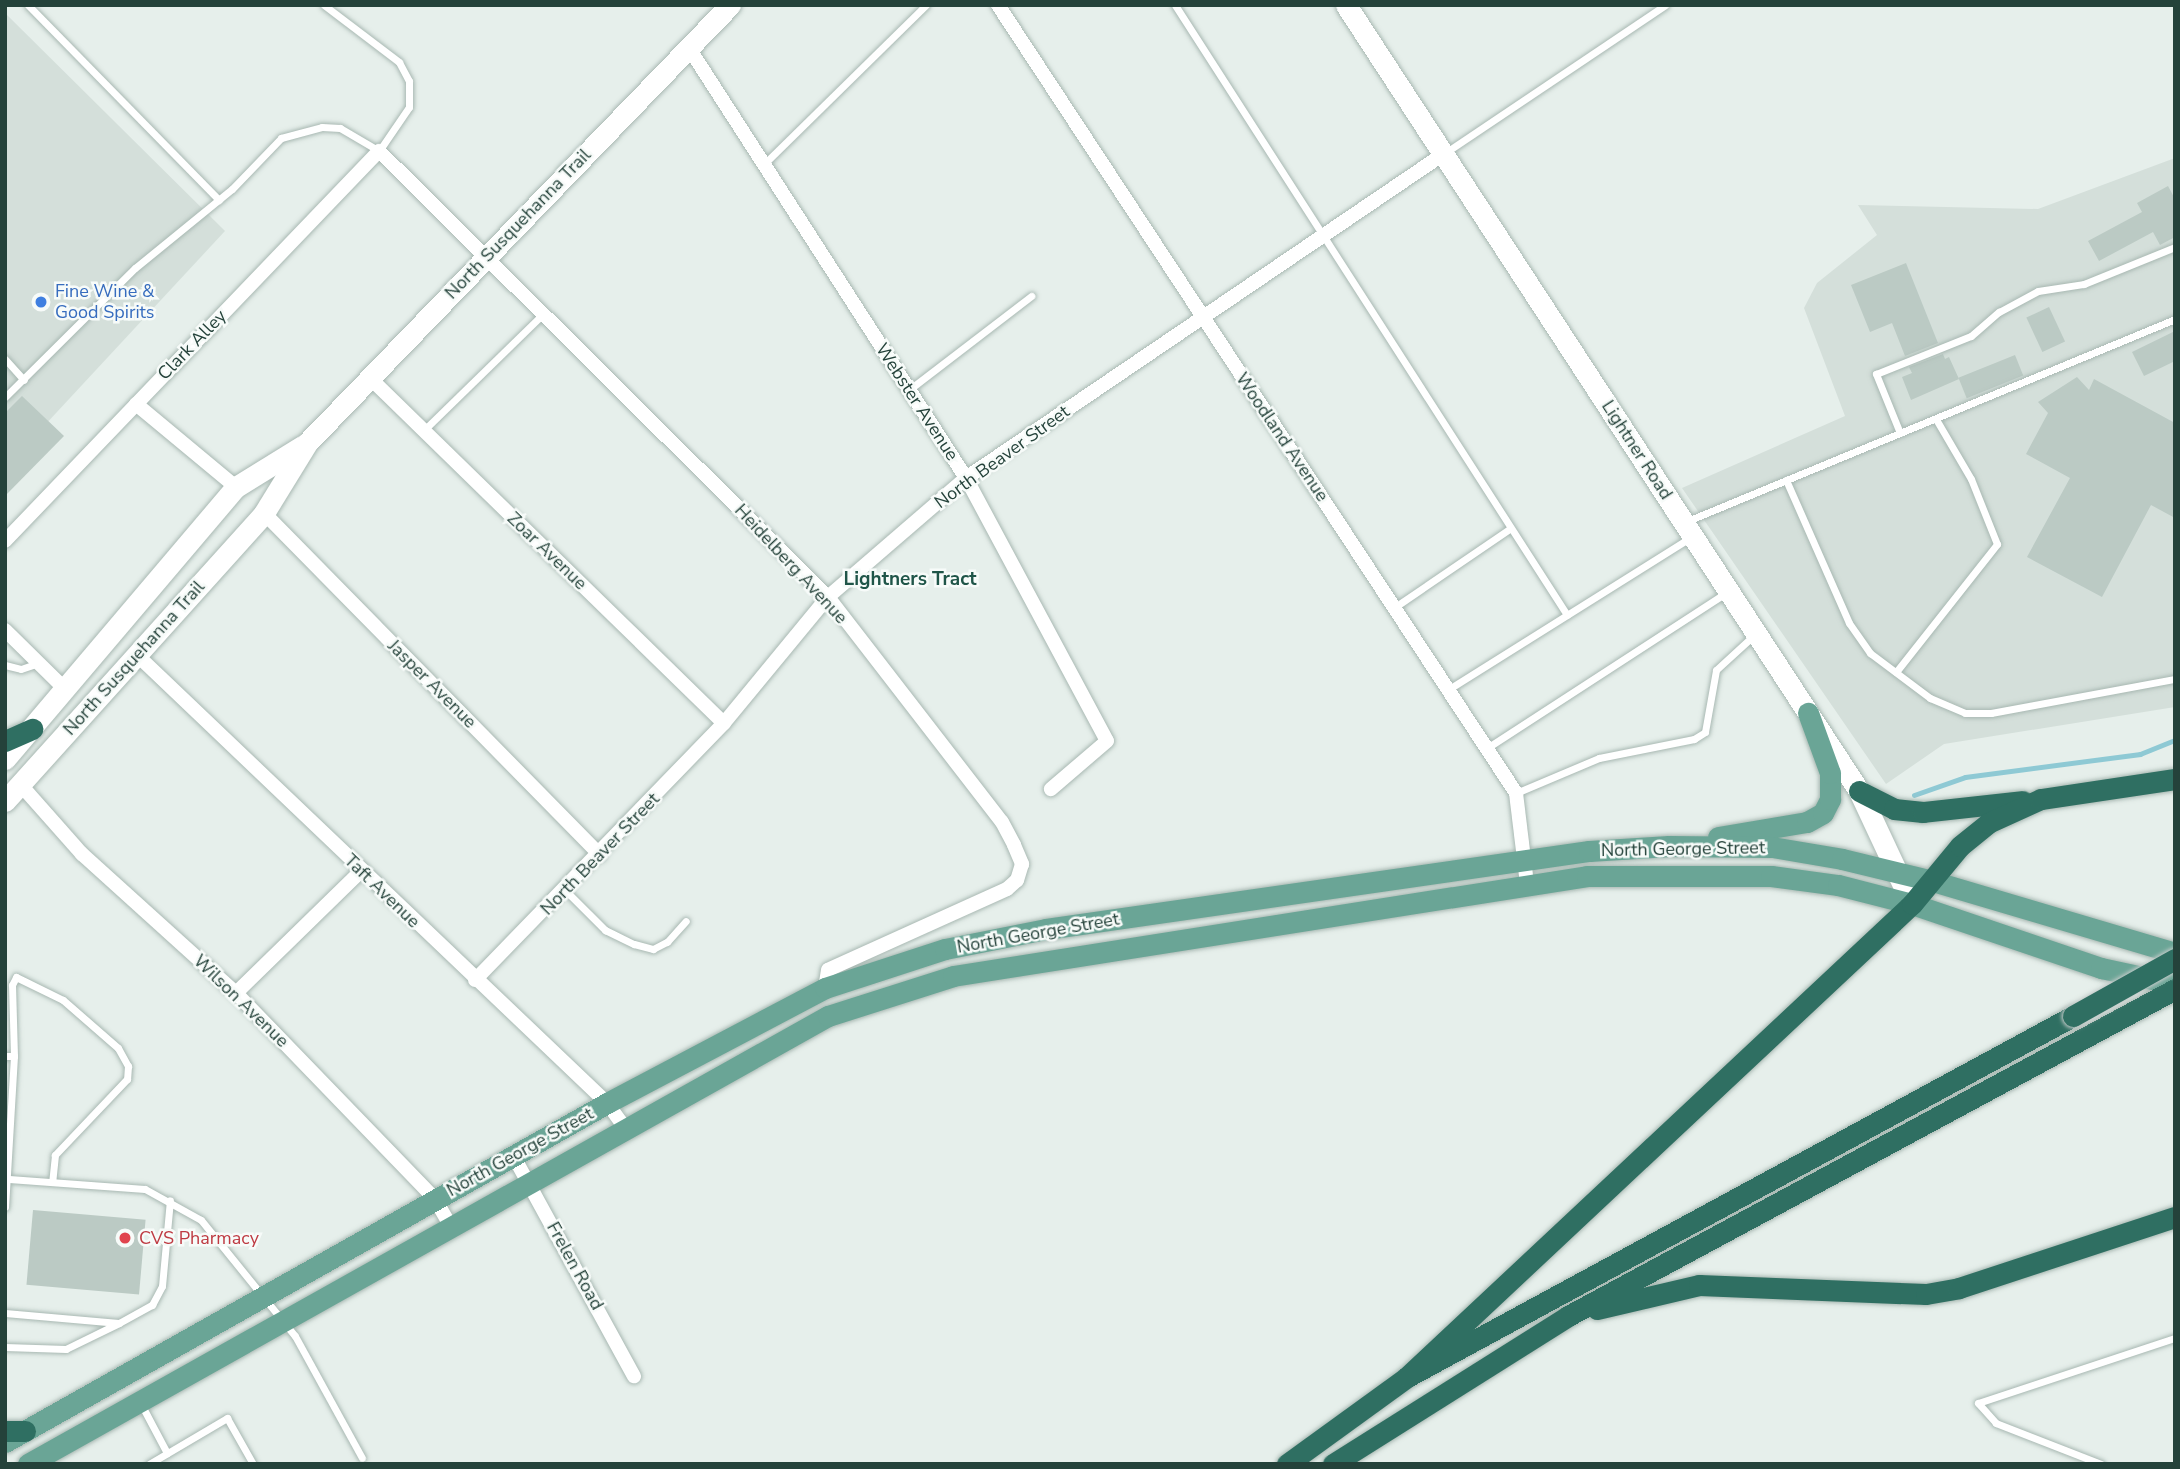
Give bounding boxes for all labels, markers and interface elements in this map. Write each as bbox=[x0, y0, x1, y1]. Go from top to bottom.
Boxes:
street label: North Susquehanna Trail bbox=[441, 144, 595, 304]
place label: Fine Wine & Good Spirits bbox=[55, 281, 155, 324]
marker: Fine Wine & Good Spirits bbox=[33, 294, 49, 310]
street label: Clark Alley bbox=[153, 305, 231, 385]
street label: Webster Avenue bbox=[871, 339, 963, 465]
street label: Woodland Avenue bbox=[1231, 368, 1333, 506]
street label: Lightner Road bbox=[1597, 396, 1677, 504]
street label: North Beaver Street bbox=[930, 401, 1074, 513]
street label: Heidelberg Avenue bbox=[730, 500, 852, 628]
street label: Zoar Avenue bbox=[503, 508, 591, 594]
district label: Lightners Tract bbox=[844, 569, 976, 591]
street label: North Susquehanna Trail bbox=[59, 576, 209, 740]
street label: Jasper Avenue bbox=[383, 635, 481, 733]
street label: North Beaver Street bbox=[536, 788, 664, 920]
street label: North George Street bbox=[1601, 837, 1765, 861]
street label: Taft Avenue bbox=[340, 850, 424, 932]
street label: North George Street bbox=[955, 908, 1121, 958]
street label: Wilson Avenue bbox=[189, 950, 293, 1052]
street label: North George Street bbox=[443, 1103, 597, 1201]
street label: Frelen Road bbox=[542, 1218, 608, 1314]
place label: CVS Pharmacy bbox=[139, 1227, 259, 1249]
marker: CVS Pharmacy bbox=[117, 1230, 133, 1246]

